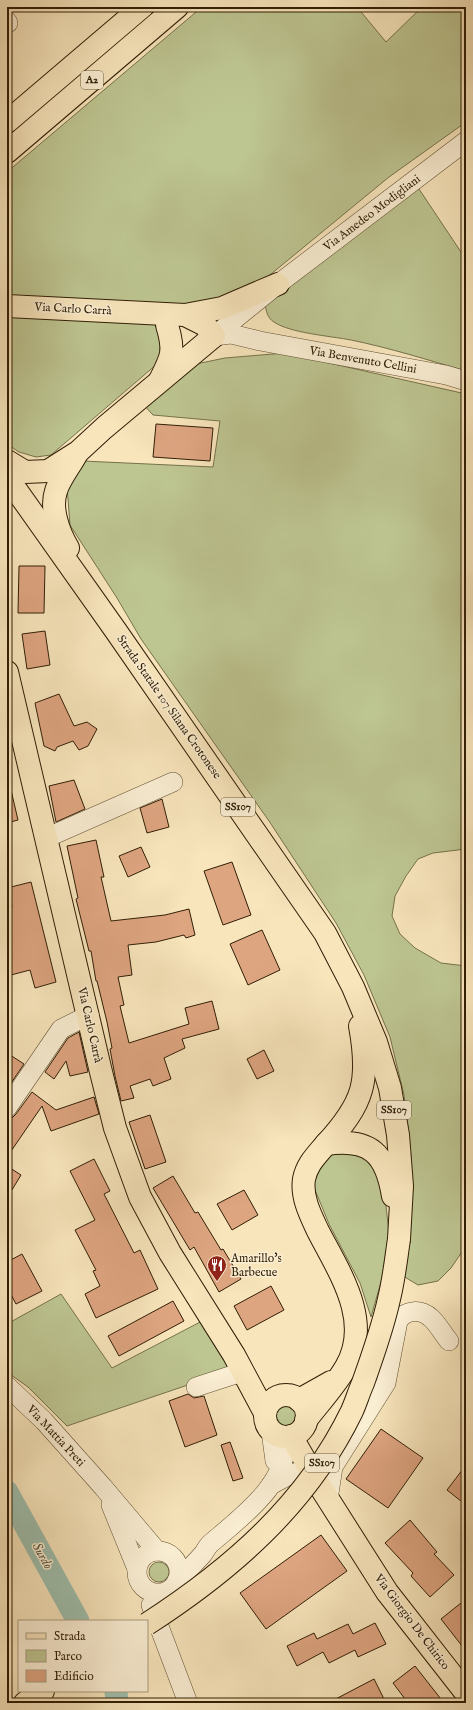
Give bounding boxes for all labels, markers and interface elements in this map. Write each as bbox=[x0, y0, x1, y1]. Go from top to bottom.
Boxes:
road number: A2 bbox=[81, 71, 103, 89]
street label: Via Amedeo Modigliani bbox=[320, 172, 424, 255]
street label: Via Carlo Carrà bbox=[33, 299, 113, 319]
street label: Via Benvenuto Cellini bbox=[307, 343, 418, 377]
street label: Strada Statale 107 Silana Crotonese bbox=[113, 632, 225, 782]
road number: SS107 bbox=[221, 798, 255, 816]
street label: Via Carlo Carrà bbox=[74, 985, 106, 1065]
road number: SS107 bbox=[377, 1101, 411, 1119]
place label: Amarillo's Barbecue bbox=[230, 1251, 282, 1280]
restaurant icon: Amarillo's Barbecue bbox=[206, 1254, 228, 1282]
street label: Via Mattia Preti bbox=[23, 1401, 88, 1470]
road number: SS107 bbox=[305, 1454, 339, 1472]
water label: Surdo bbox=[28, 1540, 56, 1573]
street label: Via Giorgio De Chirico bbox=[370, 1570, 453, 1673]
legend bbox=[18, 1620, 148, 1692]
text: Strada bbox=[54, 1629, 86, 1644]
text: Parco bbox=[54, 1649, 83, 1664]
text: Edificio bbox=[54, 1669, 94, 1684]

